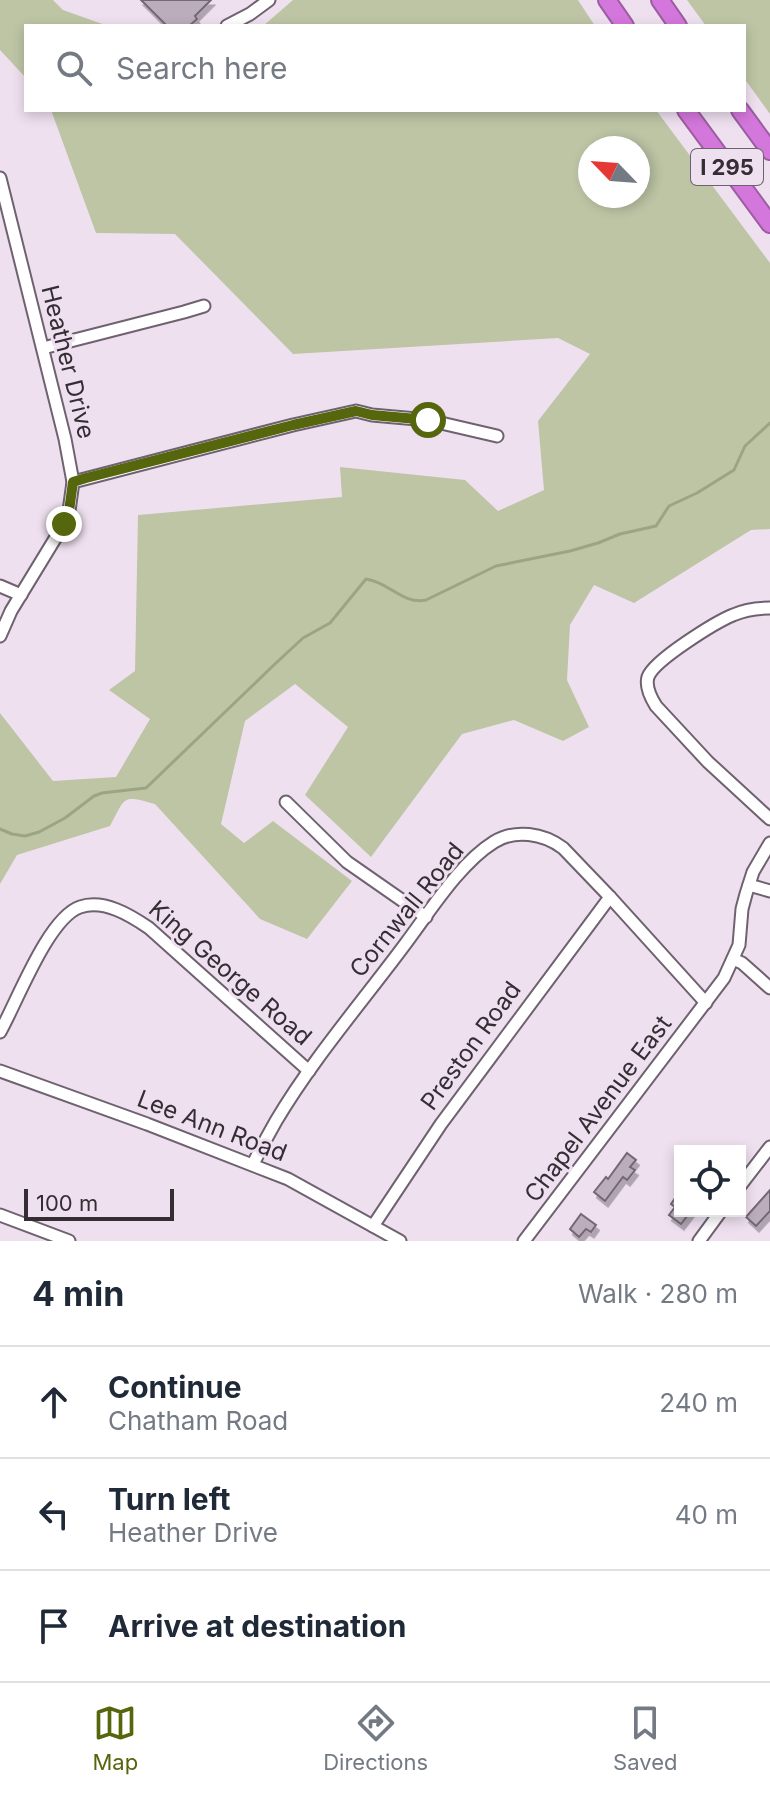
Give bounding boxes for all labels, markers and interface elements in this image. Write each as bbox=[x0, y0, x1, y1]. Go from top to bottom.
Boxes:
search box bbox=[24, 24, 746, 112]
icon: search bbox=[52, 46, 96, 90]
text: Search here bbox=[116, 50, 288, 86]
north arrow bbox=[578, 136, 650, 208]
road number: I 295 bbox=[691, 149, 763, 185]
street label: Heather Drive bbox=[35, 282, 102, 442]
route start bbox=[410, 402, 446, 438]
route end bbox=[46, 506, 82, 542]
street label: Cornwall Road bbox=[343, 836, 470, 983]
street label: King George Road bbox=[143, 894, 318, 1051]
street label: Preston Road bbox=[414, 976, 527, 1115]
street label: Chapel Avenue East bbox=[518, 1010, 677, 1208]
street label: Lee Ann Road bbox=[133, 1084, 291, 1167]
map controls bbox=[674, 1145, 746, 1217]
button: locate bbox=[674, 1145, 746, 1217]
scale bar bbox=[24, 1185, 174, 1221]
text: 100 m bbox=[36, 1190, 98, 1216]
text: 4 min bbox=[32, 1273, 124, 1314]
text: Walk · 280 m bbox=[578, 1278, 738, 1309]
text: Continue bbox=[108, 1369, 242, 1405]
icon: ahead bbox=[32, 1380, 76, 1424]
text: 240 m bbox=[659, 1387, 738, 1418]
text: Chatham Road bbox=[108, 1405, 288, 1436]
text: Turn left bbox=[108, 1481, 230, 1517]
icon: left bbox=[32, 1492, 76, 1536]
text: 40 m bbox=[675, 1499, 738, 1530]
text: Heather Drive bbox=[108, 1517, 278, 1548]
icon: arrive bbox=[32, 1604, 76, 1648]
text: Arrive at destination bbox=[108, 1608, 406, 1644]
tab: Map bbox=[93, 1701, 138, 1775]
tab: Directions bbox=[323, 1701, 428, 1775]
tab: Saved bbox=[613, 1701, 677, 1775]

